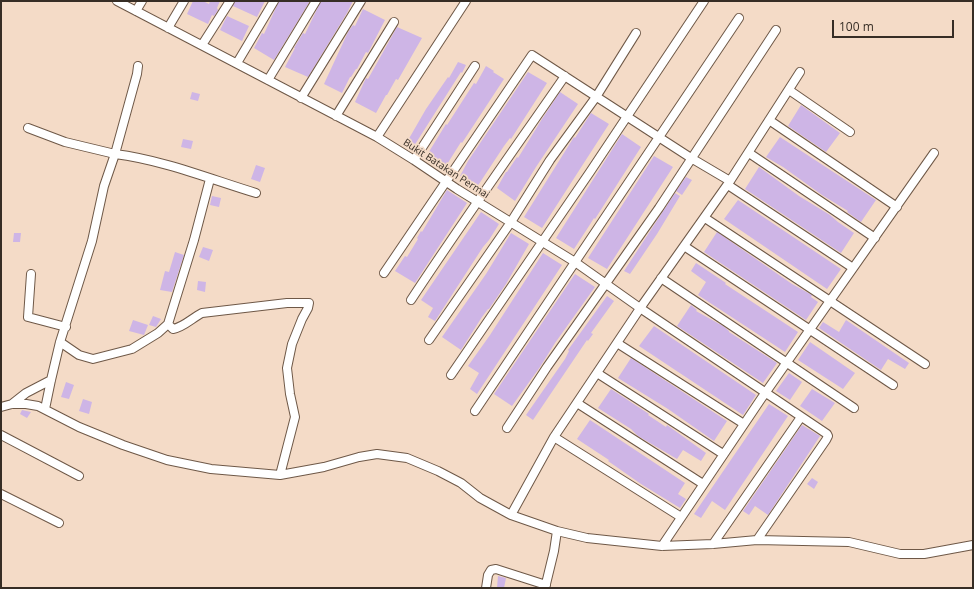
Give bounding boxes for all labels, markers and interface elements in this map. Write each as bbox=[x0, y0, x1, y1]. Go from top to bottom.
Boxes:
scale bar bbox=[834, 12, 956, 38]
text: 100 m bbox=[839, 18, 874, 35]
street label: Bukit Batakan Permai bbox=[401, 137, 491, 201]

